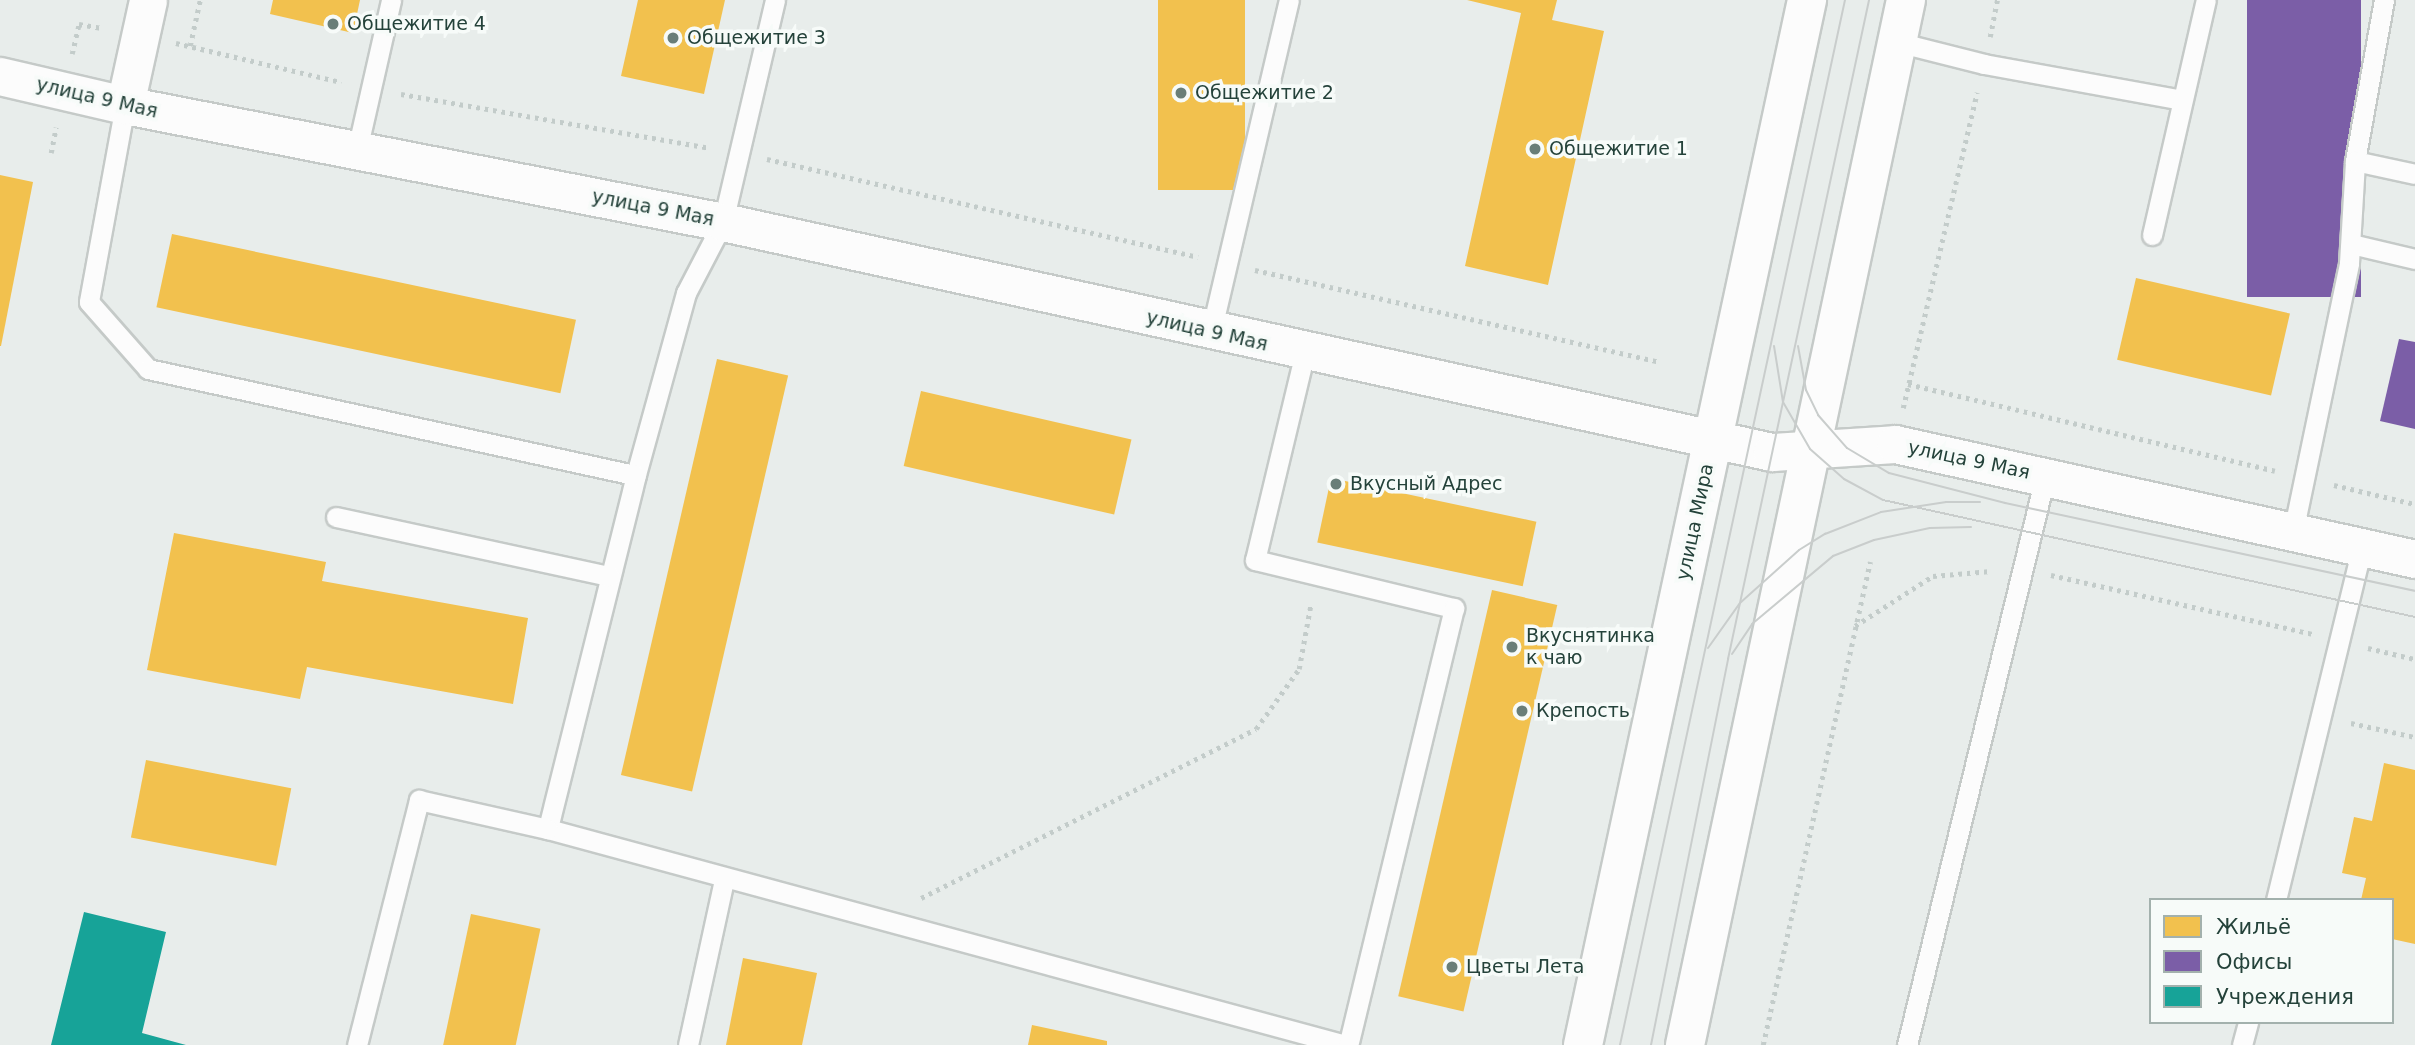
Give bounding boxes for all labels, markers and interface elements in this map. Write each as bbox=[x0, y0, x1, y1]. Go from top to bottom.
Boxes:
place label: Общежитие 4 bbox=[347, 13, 486, 35]
marker: Общежитие 4 bbox=[325, 16, 341, 32]
place label: Общежитие 3 bbox=[687, 27, 826, 49]
marker: Общежитие 3 bbox=[665, 30, 681, 46]
street label: улица 9 Мая bbox=[34, 73, 160, 123]
place label: Общежитие 2 bbox=[1195, 82, 1334, 104]
marker: Общежитие 2 bbox=[1173, 85, 1189, 101]
place label: Общежитие 1 bbox=[1549, 138, 1688, 160]
marker: Общежитие 1 bbox=[1527, 141, 1543, 157]
street label: улица 9 Мая bbox=[590, 185, 716, 231]
street label: улица 9 Мая bbox=[1144, 306, 1270, 356]
street label: улица 9 Мая bbox=[1906, 436, 2032, 484]
street label: улица Мира bbox=[1671, 462, 1719, 582]
place label: Вкусный Адрес bbox=[1350, 473, 1502, 495]
marker: Вкусный Адрес bbox=[1328, 476, 1344, 492]
place label: Вкуснятинка к чаю bbox=[1526, 625, 1655, 669]
marker: Вкуснятинка к чаю bbox=[1504, 639, 1520, 655]
place label: Крепость bbox=[1536, 700, 1630, 722]
marker: Крепость bbox=[1514, 703, 1530, 719]
legend bbox=[2149, 898, 2394, 1024]
text: Жильё bbox=[2216, 915, 2291, 939]
text: Офисы bbox=[2216, 950, 2292, 974]
place label: Цветы Лета bbox=[1466, 956, 1584, 978]
marker: Цветы Лета bbox=[1444, 959, 1460, 975]
text: Учреждения bbox=[2216, 985, 2354, 1009]

